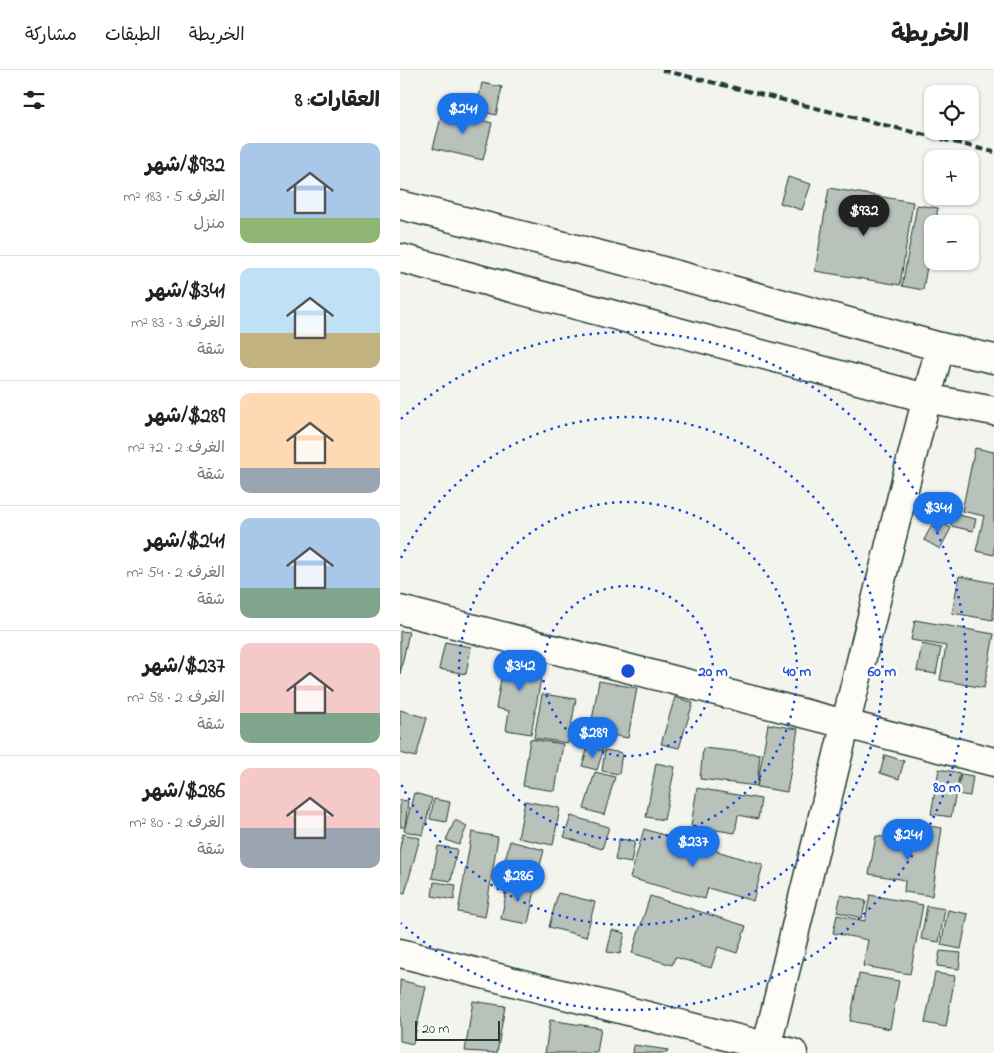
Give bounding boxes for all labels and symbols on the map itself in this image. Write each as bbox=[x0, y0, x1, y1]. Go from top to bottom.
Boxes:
pin: $241 bbox=[433, 92, 493, 135]
pin: $932 bbox=[834, 194, 894, 237]
pin: $341 bbox=[908, 492, 968, 534]
pin: $342 bbox=[490, 650, 550, 692]
text: 20 m bbox=[697, 661, 728, 683]
text: 40 m bbox=[782, 661, 811, 683]
text: 60 m bbox=[867, 661, 897, 683]
centre of rings bbox=[619, 662, 637, 680]
pin: $289 bbox=[563, 716, 623, 759]
text: 80 m bbox=[932, 777, 961, 799]
pin: $241 bbox=[878, 818, 938, 861]
pin: $237 bbox=[663, 826, 723, 868]
pin: $286 bbox=[488, 860, 548, 902]
scale bar bbox=[415, 1018, 500, 1041]

